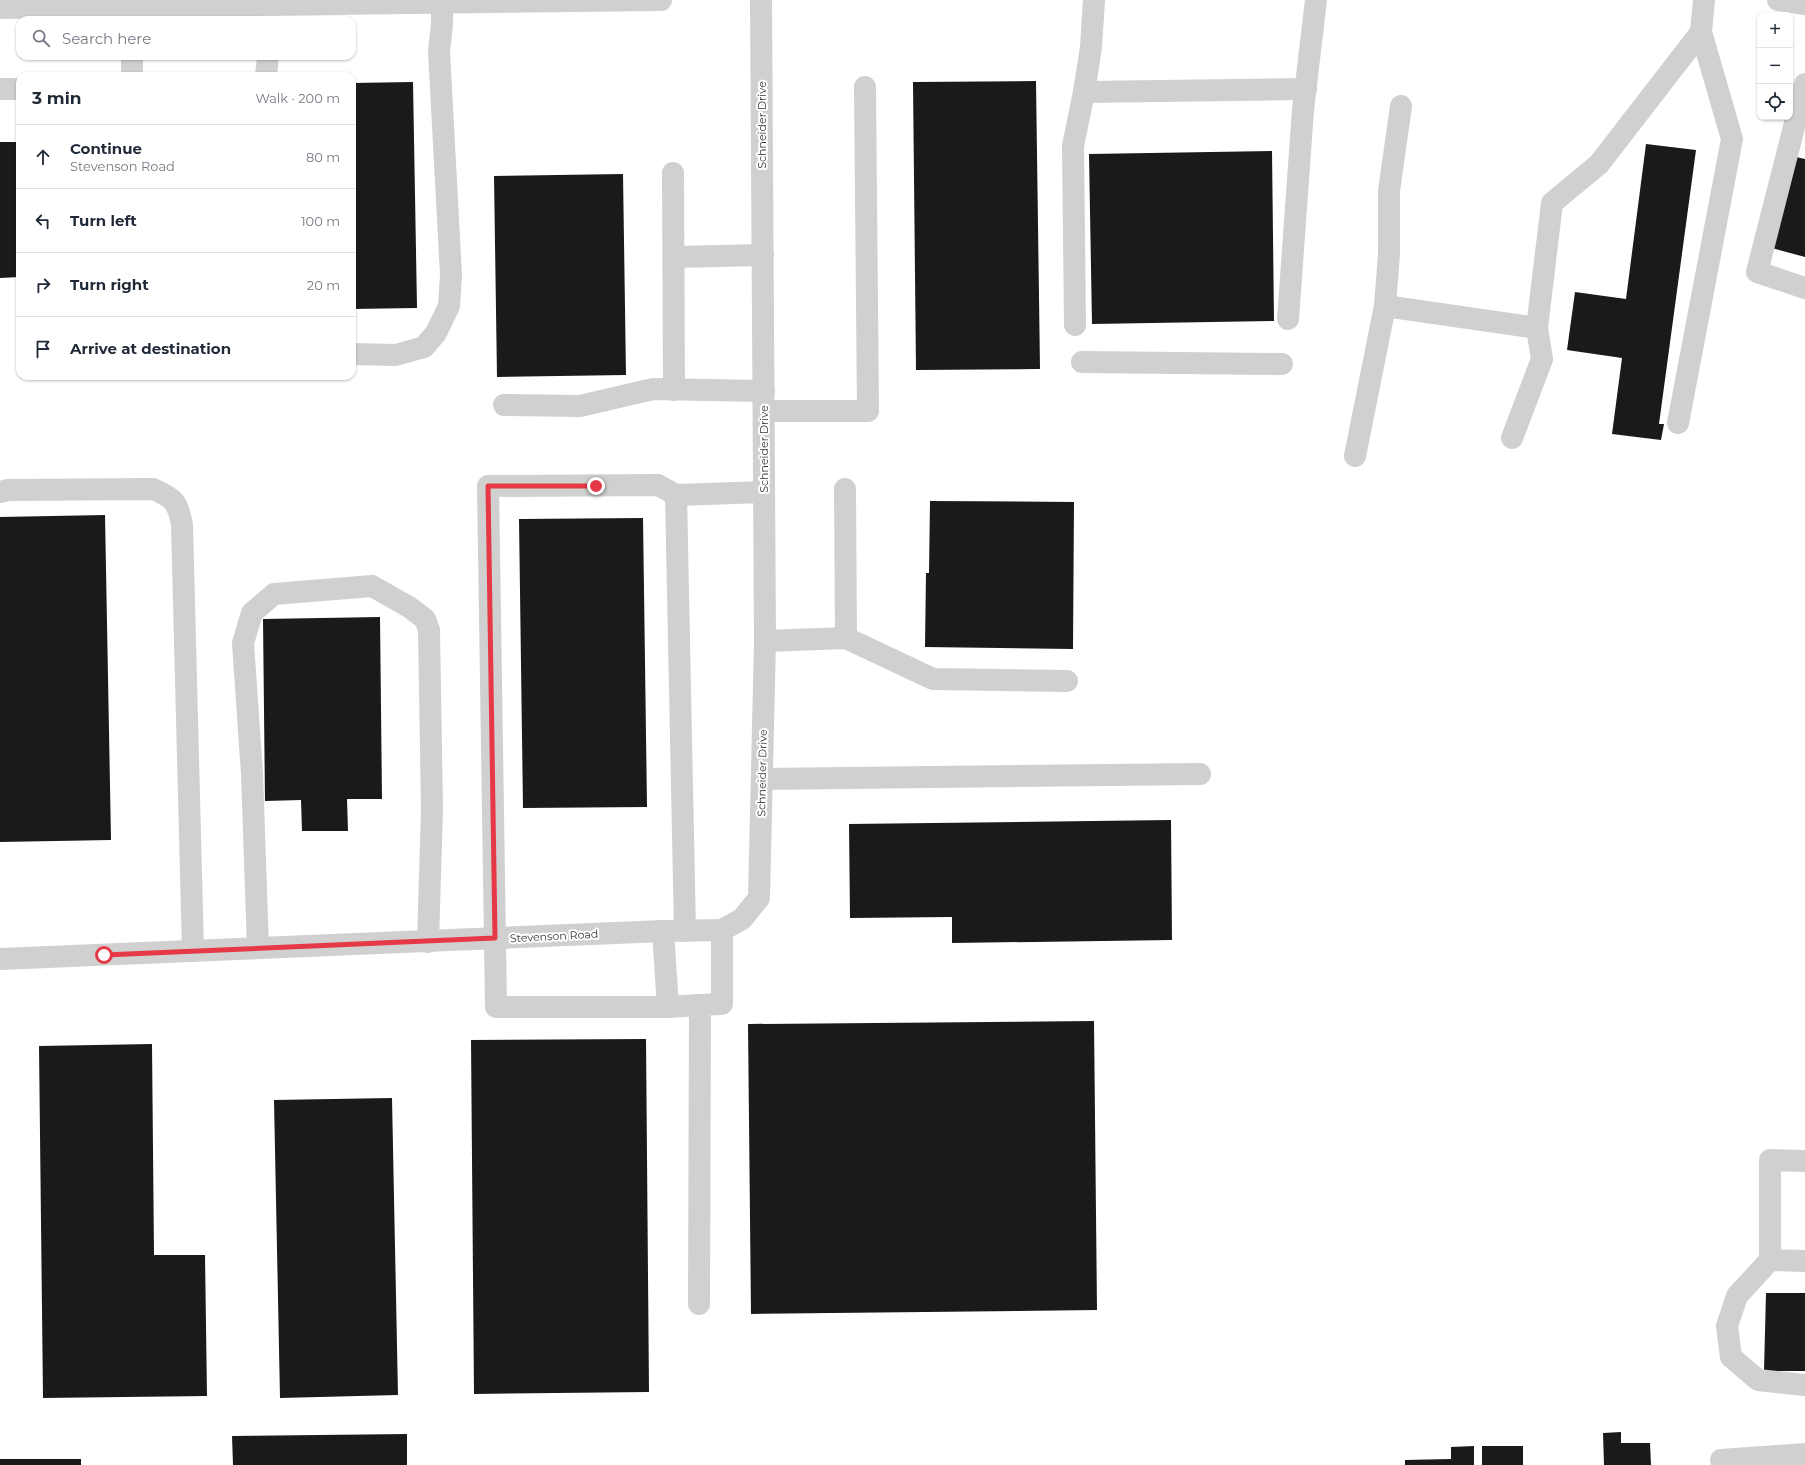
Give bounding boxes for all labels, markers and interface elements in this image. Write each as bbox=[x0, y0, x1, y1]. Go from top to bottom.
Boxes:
map controls bbox=[1757, 12, 1793, 120]
button: + bbox=[1757, 12, 1793, 48]
search box bbox=[16, 16, 356, 60]
icon: search bbox=[30, 27, 52, 49]
text: Search here bbox=[62, 29, 151, 48]
button: − bbox=[1757, 48, 1793, 84]
street label: Schneider Drive bbox=[755, 81, 769, 169]
button: locate bbox=[1757, 84, 1793, 120]
text: 3 min bbox=[32, 88, 82, 108]
text: Walk · 200 m bbox=[255, 90, 340, 106]
text: Continue bbox=[70, 139, 142, 158]
icon: ahead bbox=[32, 146, 54, 168]
text: 80 m bbox=[306, 149, 340, 165]
text: Stevenson Road bbox=[70, 158, 175, 174]
icon: left bbox=[32, 210, 54, 232]
text: Turn left bbox=[70, 211, 137, 230]
text: 100 m bbox=[301, 213, 340, 229]
icon: right bbox=[32, 274, 54, 296]
text: Turn right bbox=[70, 275, 149, 294]
text: 20 m bbox=[307, 277, 340, 293]
icon: arrive bbox=[32, 338, 54, 360]
text: Arrive at destination bbox=[70, 339, 231, 358]
street label: Schneider Drive bbox=[757, 405, 771, 493]
route end bbox=[587, 477, 605, 495]
street label: Schneider Drive bbox=[754, 729, 770, 817]
street label: Stevenson Road bbox=[509, 927, 599, 945]
route start bbox=[95, 946, 113, 964]

